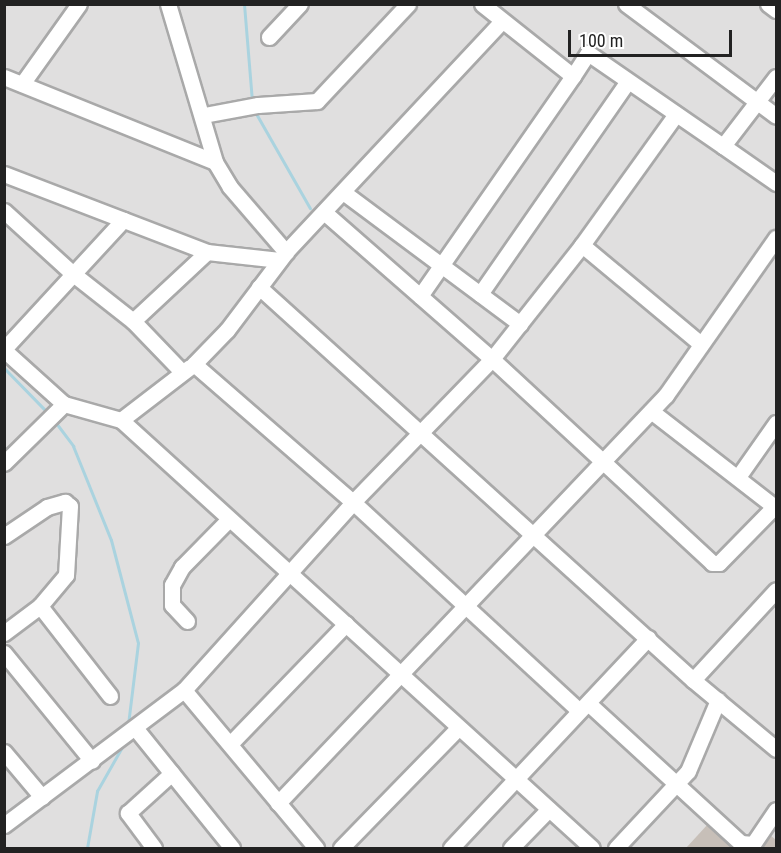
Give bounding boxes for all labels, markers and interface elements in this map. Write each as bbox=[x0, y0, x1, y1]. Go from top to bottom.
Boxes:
scale bar bbox=[571, 18, 734, 56]
text: 100 m bbox=[579, 30, 623, 51]

